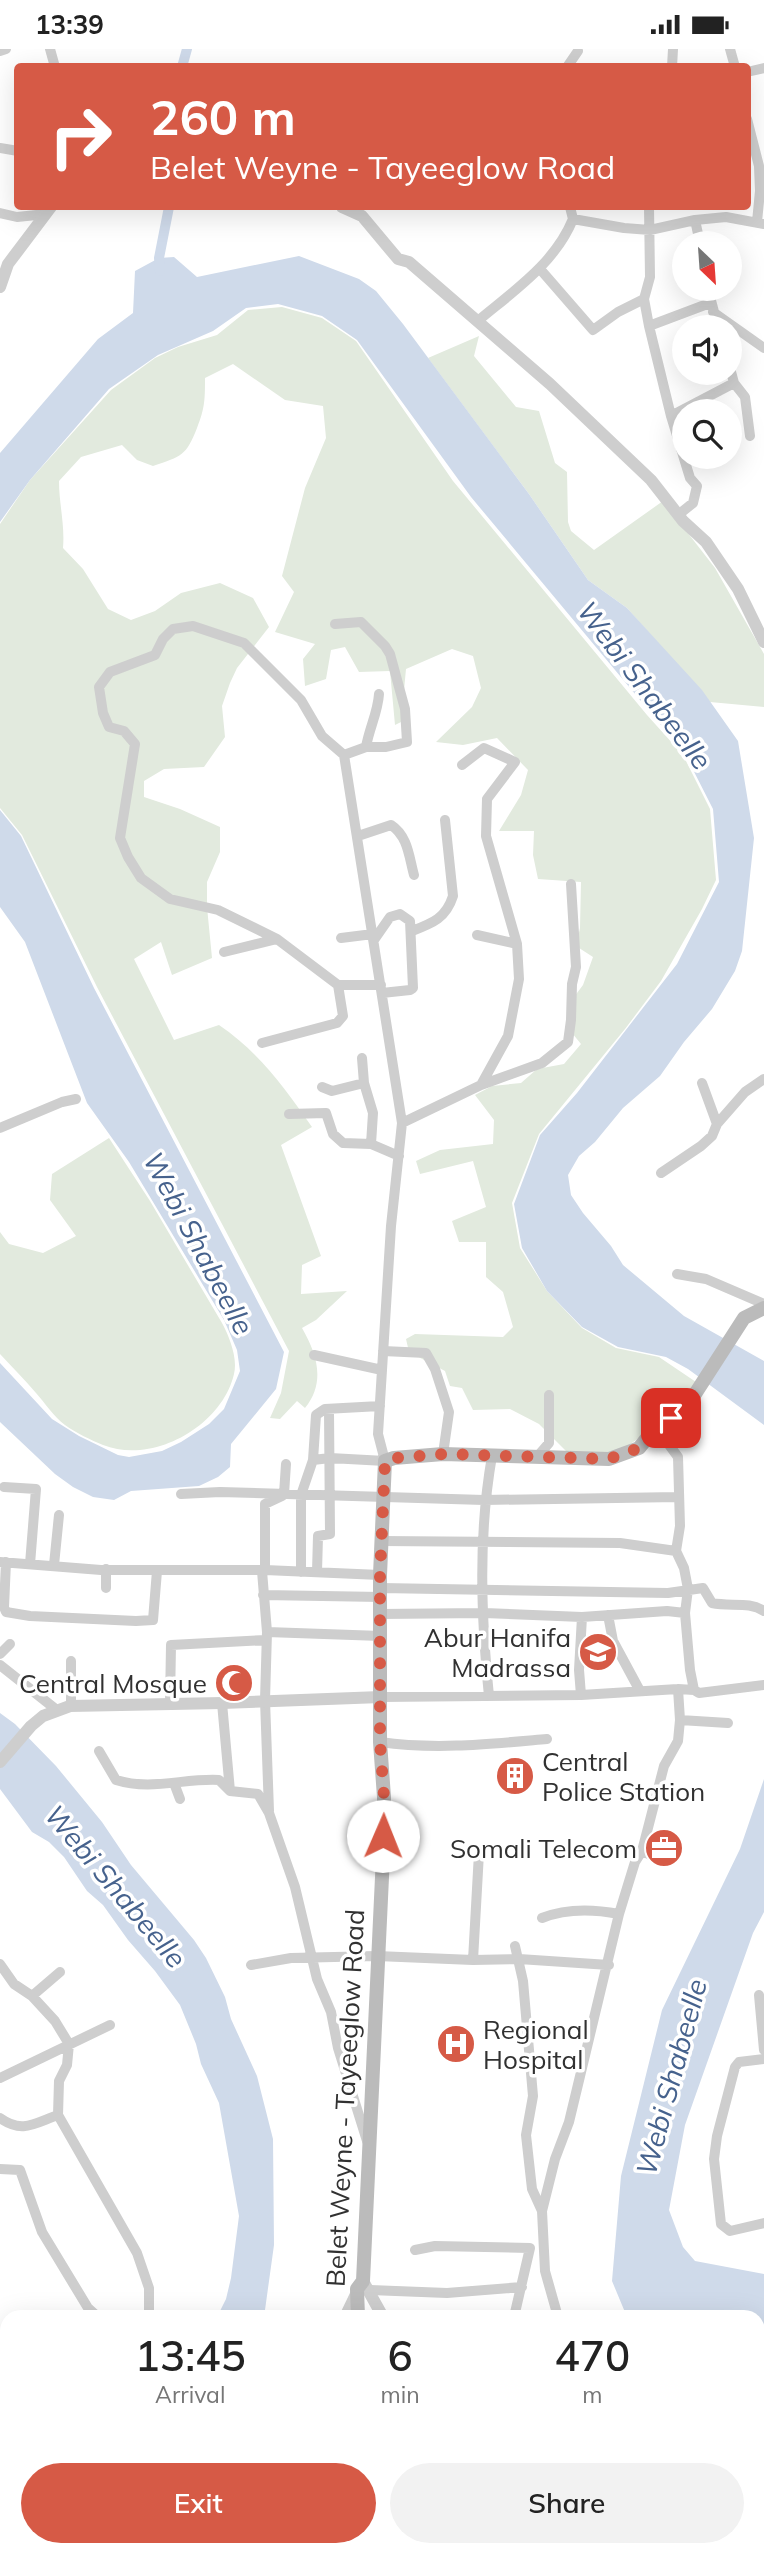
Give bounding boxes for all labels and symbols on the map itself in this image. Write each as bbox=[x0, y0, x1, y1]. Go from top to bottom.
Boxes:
north arrow bbox=[672, 231, 742, 301]
water label: Webi Shabeelle bbox=[570, 594, 720, 776]
water label: Webi Shabeelle bbox=[136, 1146, 262, 1340]
pin bbox=[641, 1388, 701, 1448]
place label: Abur Hanifa Madrassa bbox=[424, 1621, 571, 1684]
school or university icon: Abur Hanifa Madrassa bbox=[577, 1631, 619, 1673]
mosque icon: Central Mosque bbox=[213, 1662, 255, 1704]
place label: Central Mosque bbox=[19, 1667, 207, 1700]
place label: Central Police Station bbox=[542, 1745, 705, 1808]
building icon: Central Police Station bbox=[494, 1755, 536, 1797]
water label: Webi Shabeelle bbox=[38, 1797, 194, 1975]
position arrow bbox=[346, 1799, 420, 1873]
office icon: Somali Telecom bbox=[643, 1827, 685, 1869]
place label: Somali Telecom bbox=[450, 1832, 637, 1865]
street label: Belet Weyne - Tayeeglow Road bbox=[319, 1908, 371, 2288]
water label: Webi Shabeelle bbox=[628, 1975, 714, 2179]
place label: Regional Hospital bbox=[483, 2013, 589, 2076]
hospital icon: Regional Hospital bbox=[435, 2023, 477, 2065]

